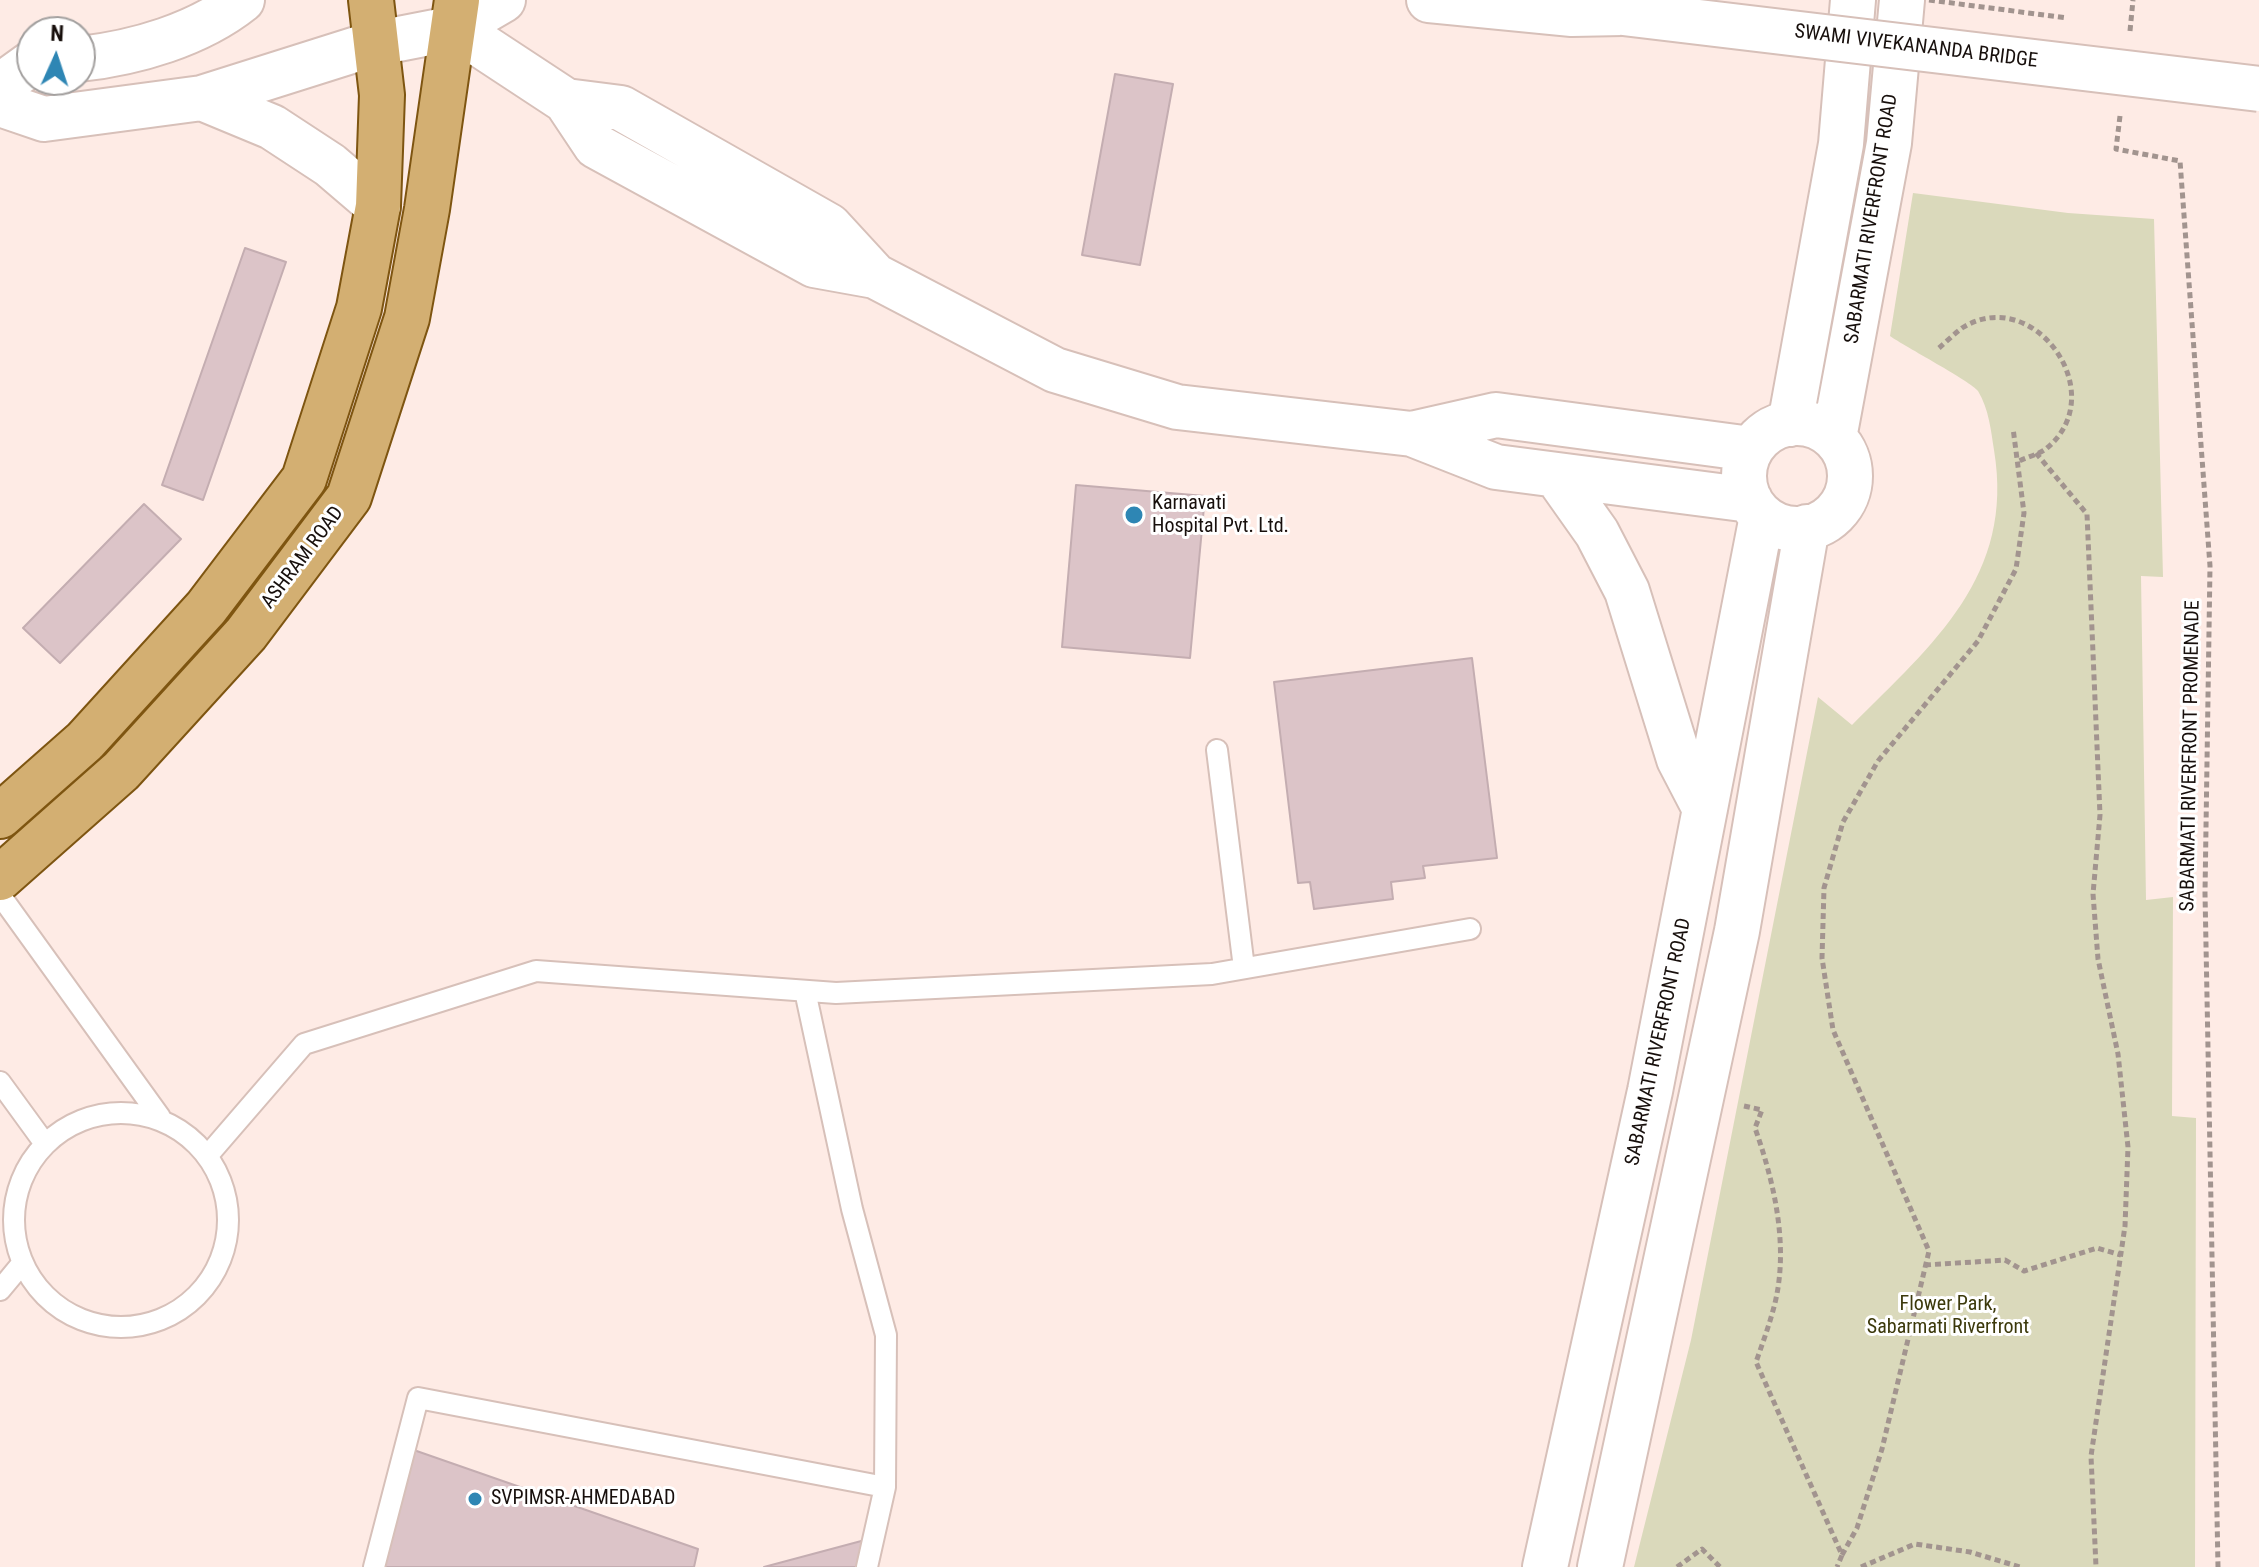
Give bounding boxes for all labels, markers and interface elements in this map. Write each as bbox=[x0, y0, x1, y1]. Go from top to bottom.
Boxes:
north arrow bbox=[16, 16, 96, 96]
street label: SWAMI VIVEKANANDA BRIDGE bbox=[1793, 20, 2039, 74]
text: N bbox=[50, 21, 65, 46]
street label: SABARMATI RIVERFRONT ROAD bbox=[1840, 92, 1904, 346]
place label: Karnavati Hospital Pvt. Ltd. bbox=[1152, 492, 1289, 539]
street label: ASHRAM ROAD bbox=[257, 502, 349, 614]
marker: Karnavati Hospital Pvt. Ltd. bbox=[1123, 504, 1145, 526]
street label: SABARMATI RIVERFRONT PROMENADE bbox=[2176, 600, 2206, 912]
street label: SABARMATI RIVERFRONT ROAD bbox=[1621, 916, 1697, 1168]
park label: Flower Park, Sabarmati Riverfront bbox=[1867, 1293, 2029, 1340]
place label: SVPIMSR-AHMEDABAD bbox=[491, 1487, 675, 1511]
marker: SVPIMSR-AHMEDABAD bbox=[466, 1490, 484, 1508]

